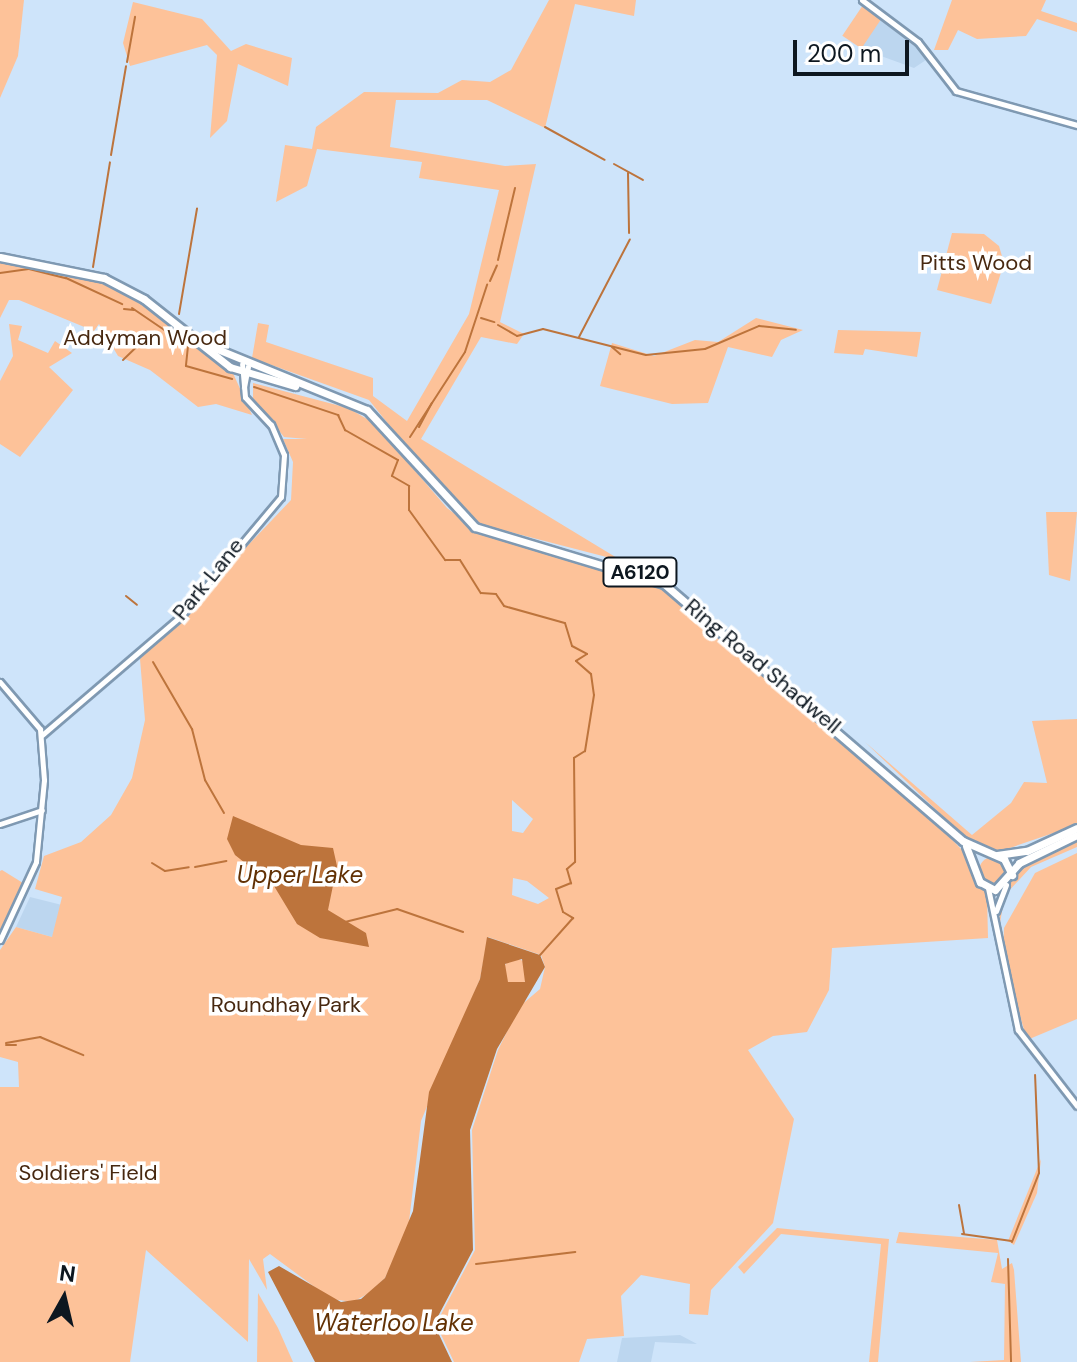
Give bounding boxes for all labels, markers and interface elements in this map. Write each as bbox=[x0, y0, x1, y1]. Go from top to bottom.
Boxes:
scale bar bbox=[797, 24, 913, 74]
text: 200 m bbox=[807, 38, 881, 69]
park label: Pitts Wood bbox=[920, 250, 1032, 276]
park label: Addyman Wood bbox=[63, 325, 227, 351]
street label: Park Lane bbox=[167, 533, 249, 625]
road number: A6120 bbox=[602, 556, 678, 588]
street label: Ring Road Shadwell bbox=[679, 593, 847, 739]
water label: Upper Lake bbox=[237, 861, 363, 889]
park label: Roundhay Park bbox=[211, 992, 361, 1018]
park label: Soldiers' Field bbox=[18, 1160, 158, 1186]
north arrow bbox=[24, 1258, 104, 1338]
text: N bbox=[57, 1258, 77, 1289]
water label: Waterloo Lake bbox=[314, 1309, 474, 1337]

